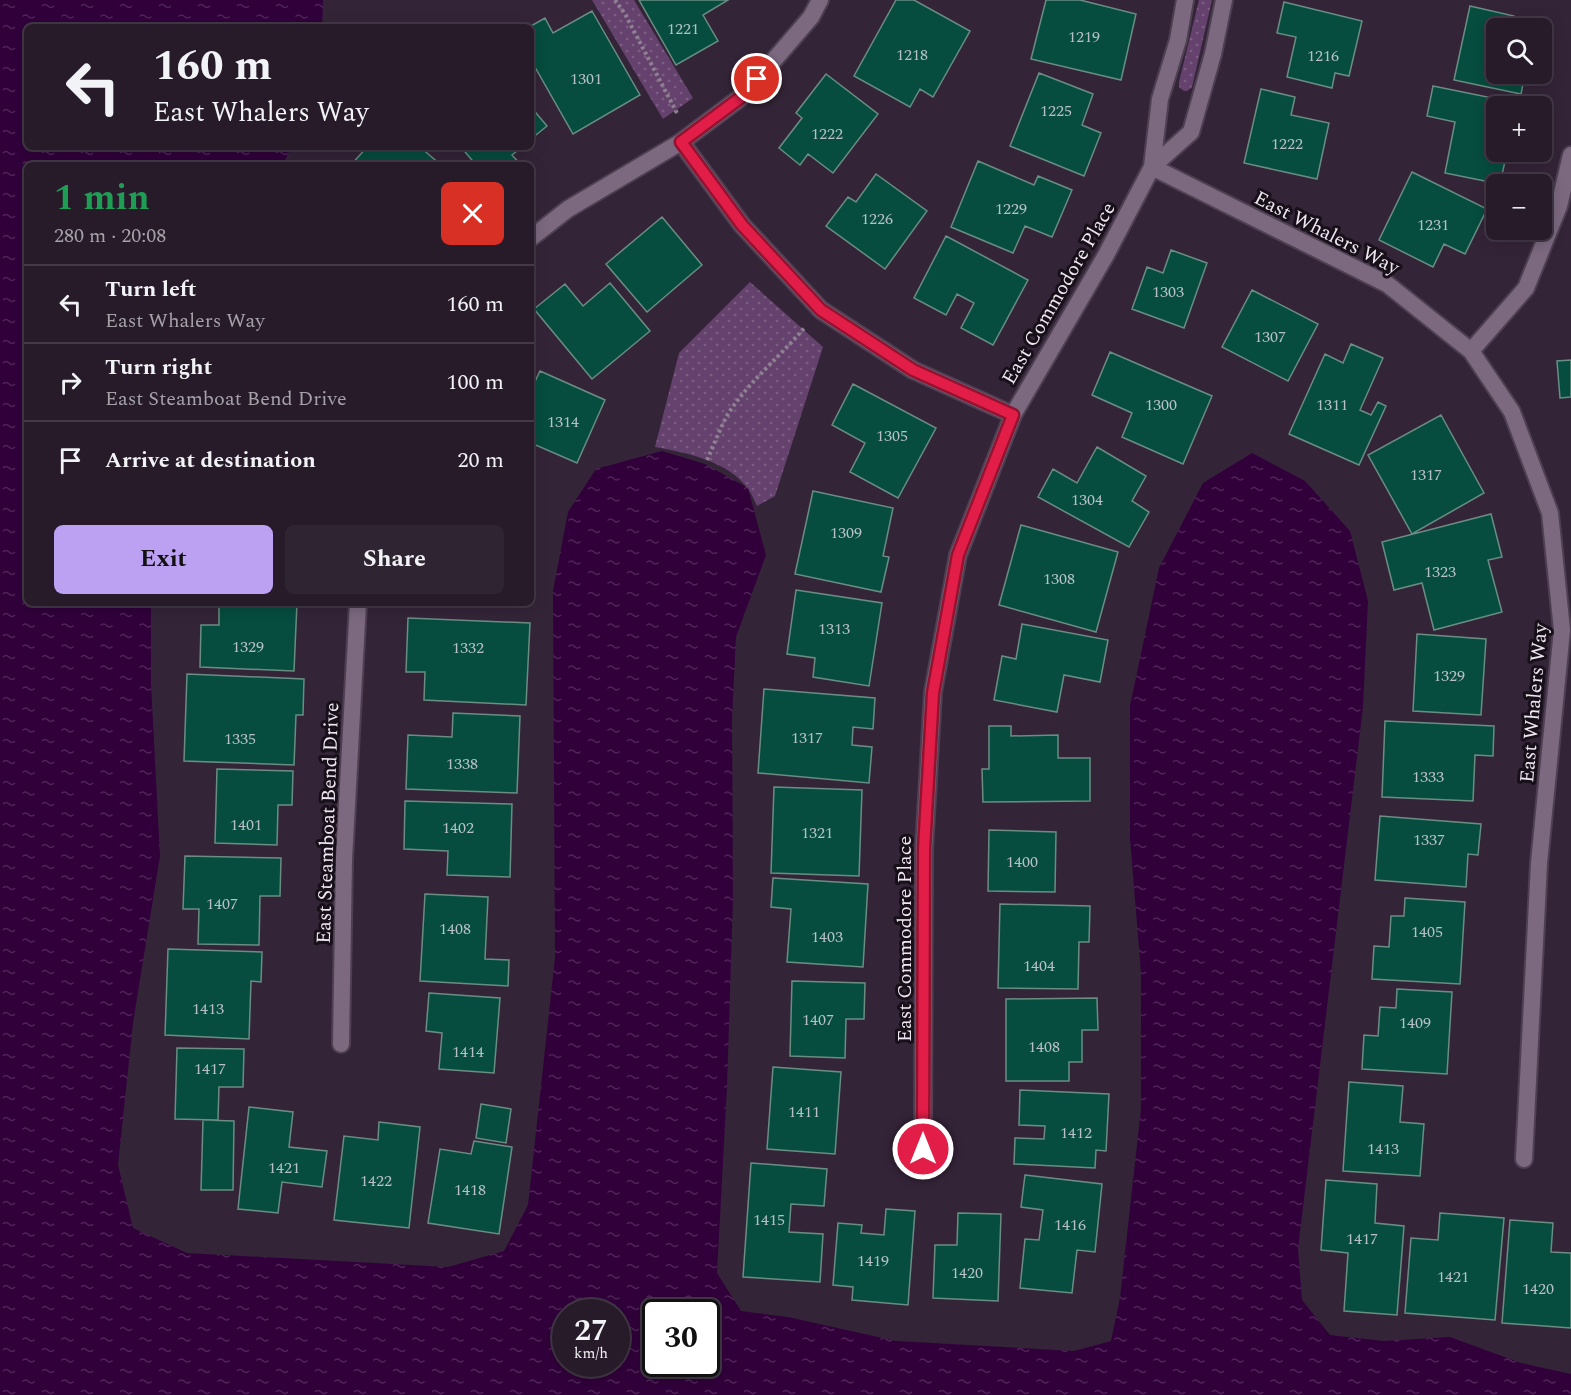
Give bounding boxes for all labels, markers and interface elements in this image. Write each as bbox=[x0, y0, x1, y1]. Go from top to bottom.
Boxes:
house number: 1221 bbox=[667, 17, 699, 41]
map controls bbox=[1486, 18, 1552, 240]
button: search bbox=[1486, 18, 1552, 84]
house number: 1219 bbox=[1068, 25, 1100, 49]
text: 160 m bbox=[153, 35, 272, 98]
house number: 1218 bbox=[896, 43, 928, 67]
house number: 1216 bbox=[1307, 44, 1339, 68]
icon: left bbox=[54, 48, 132, 126]
pin bbox=[731, 53, 782, 104]
icon: arrive bbox=[740, 62, 773, 95]
house number: 1301 bbox=[570, 67, 602, 91]
text: East Whalers Way bbox=[153, 92, 369, 134]
button: + bbox=[1486, 96, 1552, 162]
house number: 1225 bbox=[1040, 99, 1072, 123]
house number: 1222 bbox=[811, 122, 843, 146]
house number: 1222 bbox=[1271, 132, 1303, 156]
text: 1 min bbox=[54, 171, 150, 226]
button: − bbox=[1486, 174, 1552, 240]
button: close bbox=[441, 182, 504, 245]
street label: East Whalers Way bbox=[1249, 183, 1406, 283]
street label: East Commodore Place bbox=[994, 197, 1123, 390]
house number: 1229 bbox=[995, 197, 1027, 221]
house number: 1226 bbox=[861, 207, 893, 231]
house number: 1231 bbox=[1417, 213, 1449, 237]
text: 280 m · 20:08 bbox=[54, 221, 166, 251]
text: Turn left bbox=[105, 273, 197, 306]
house number: 1303 bbox=[1152, 280, 1184, 304]
icon: left bbox=[54, 288, 87, 321]
text: 160 m bbox=[447, 288, 504, 321]
text: East Whalers Way bbox=[105, 306, 265, 336]
house number: 1307 bbox=[1254, 325, 1286, 349]
text: Turn right bbox=[105, 351, 212, 384]
icon: right bbox=[54, 366, 87, 399]
text: 100 m bbox=[447, 366, 504, 399]
text: East Steamboat Bend Drive bbox=[105, 384, 347, 414]
house number: 1300 bbox=[1145, 393, 1177, 417]
house number: 1311 bbox=[1316, 393, 1348, 417]
house number: 1314 bbox=[547, 410, 579, 434]
house number: 1305 bbox=[876, 424, 908, 448]
icon: arrive bbox=[54, 444, 87, 477]
text: Arrive at destination bbox=[105, 444, 316, 477]
text: 20 m bbox=[458, 444, 504, 477]
house number: 1317 bbox=[1410, 463, 1442, 487]
house number: 1304 bbox=[1071, 488, 1103, 512]
house number: 1309 bbox=[830, 521, 862, 545]
button: Exit bbox=[54, 525, 273, 594]
button: Share bbox=[285, 525, 504, 594]
house number: 1323 bbox=[1424, 560, 1456, 584]
house number: 1308 bbox=[1043, 567, 1075, 591]
house number: 1313 bbox=[818, 617, 850, 641]
street label: East Whalers Way bbox=[1512, 621, 1556, 784]
house number: 1329 bbox=[232, 635, 264, 659]
house number: 1332 bbox=[452, 636, 484, 660]
house number: 1329 bbox=[1433, 664, 1465, 688]
street label: East Steamboat Bend Drive bbox=[309, 702, 347, 944]
house number: 1317 bbox=[791, 726, 823, 750]
house number: 1335 bbox=[224, 727, 256, 751]
house number: 1338 bbox=[446, 752, 478, 776]
house number: 1333 bbox=[1412, 765, 1444, 789]
house number: 1401 bbox=[230, 813, 262, 837]
house number: 1402 bbox=[442, 816, 474, 840]
house number: 1321 bbox=[801, 821, 833, 845]
house number: 1337 bbox=[1413, 828, 1445, 852]
street label: East Commodore Place bbox=[890, 836, 920, 1042]
house number: 1400 bbox=[1006, 850, 1038, 874]
house number: 1407 bbox=[206, 892, 238, 916]
house number: 1408 bbox=[439, 917, 471, 941]
house number: 1405 bbox=[1411, 920, 1443, 944]
house number: 1403 bbox=[811, 925, 843, 949]
house number: 1404 bbox=[1023, 954, 1055, 978]
house number: 1413 bbox=[192, 997, 224, 1021]
house number: 1407 bbox=[802, 1008, 834, 1032]
house number: 1409 bbox=[1399, 1011, 1431, 1035]
house number: 1408 bbox=[1028, 1035, 1060, 1059]
house number: 1414 bbox=[452, 1040, 484, 1064]
house number: 1417 bbox=[194, 1057, 226, 1081]
house number: 1411 bbox=[788, 1100, 820, 1124]
position arrow bbox=[891, 1117, 955, 1181]
house number: 1412 bbox=[1060, 1121, 1092, 1145]
house number: 1413 bbox=[1367, 1137, 1399, 1161]
house number: 1421 bbox=[268, 1156, 300, 1180]
house number: 1422 bbox=[360, 1169, 392, 1193]
house number: 1418 bbox=[454, 1178, 486, 1202]
house number: 1415 bbox=[753, 1208, 785, 1232]
house number: 1416 bbox=[1054, 1213, 1086, 1237]
house number: 1417 bbox=[1346, 1227, 1378, 1251]
house number: 1419 bbox=[857, 1249, 889, 1273]
house number: 1420 bbox=[951, 1261, 983, 1285]
house number: 1421 bbox=[1437, 1265, 1469, 1289]
house number: 1420 bbox=[1522, 1277, 1554, 1301]
speed limit sign: 30 bbox=[642, 1299, 720, 1377]
text: 27 bbox=[574, 1308, 608, 1354]
text: km/h bbox=[574, 1342, 608, 1365]

